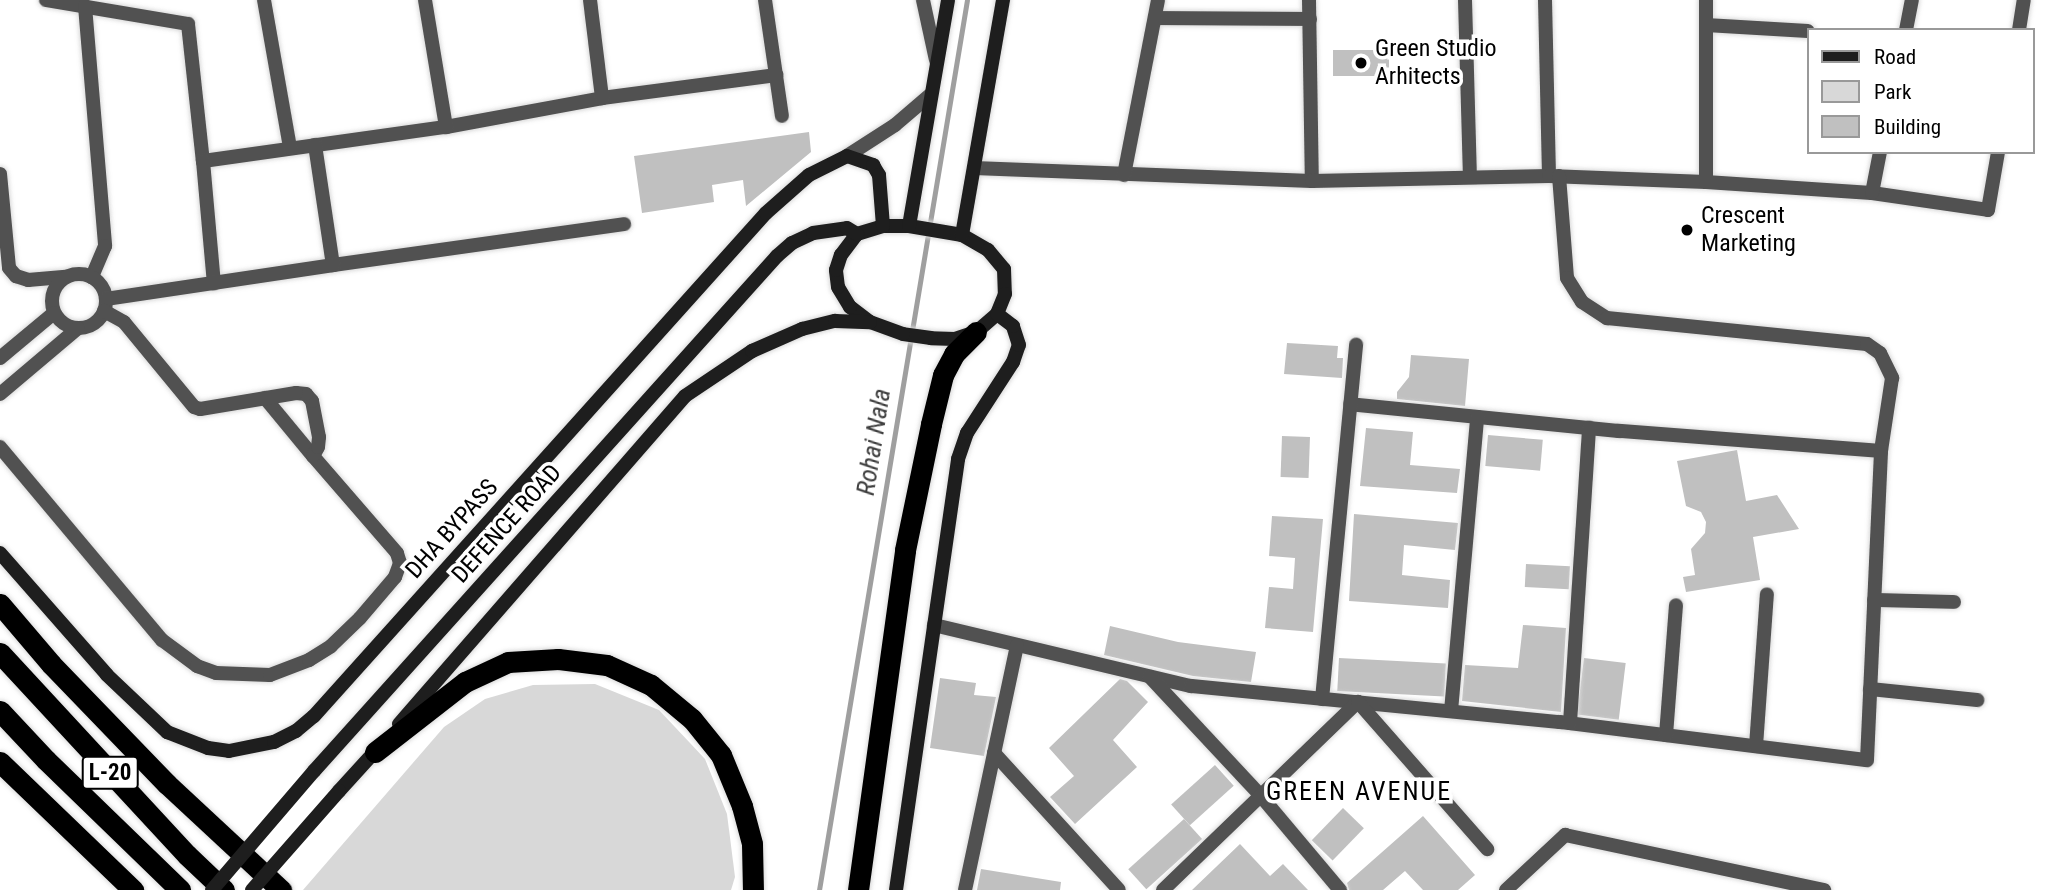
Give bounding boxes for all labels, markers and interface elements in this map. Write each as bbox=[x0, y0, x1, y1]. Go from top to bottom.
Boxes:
legend bbox=[1806, 28, 2034, 154]
place label: Green Studio Arhitects bbox=[1375, 35, 1497, 91]
text: Road bbox=[1874, 45, 1916, 69]
marker: Green Studio Arhitects bbox=[1353, 55, 1369, 71]
text: Park bbox=[1874, 80, 1911, 104]
text: Building bbox=[1874, 115, 1941, 139]
place label: Crescent Marketing bbox=[1701, 202, 1796, 258]
marker: Crescent Marketing bbox=[1679, 222, 1695, 238]
water label: Rohai Nala bbox=[850, 386, 898, 498]
street label: DEFENCE ROAD bbox=[446, 459, 568, 589]
street label: DHA BYPASS bbox=[400, 473, 504, 585]
road number: L-20 bbox=[80, 754, 140, 792]
district label: GREEN AVENUE bbox=[1267, 776, 1451, 808]

